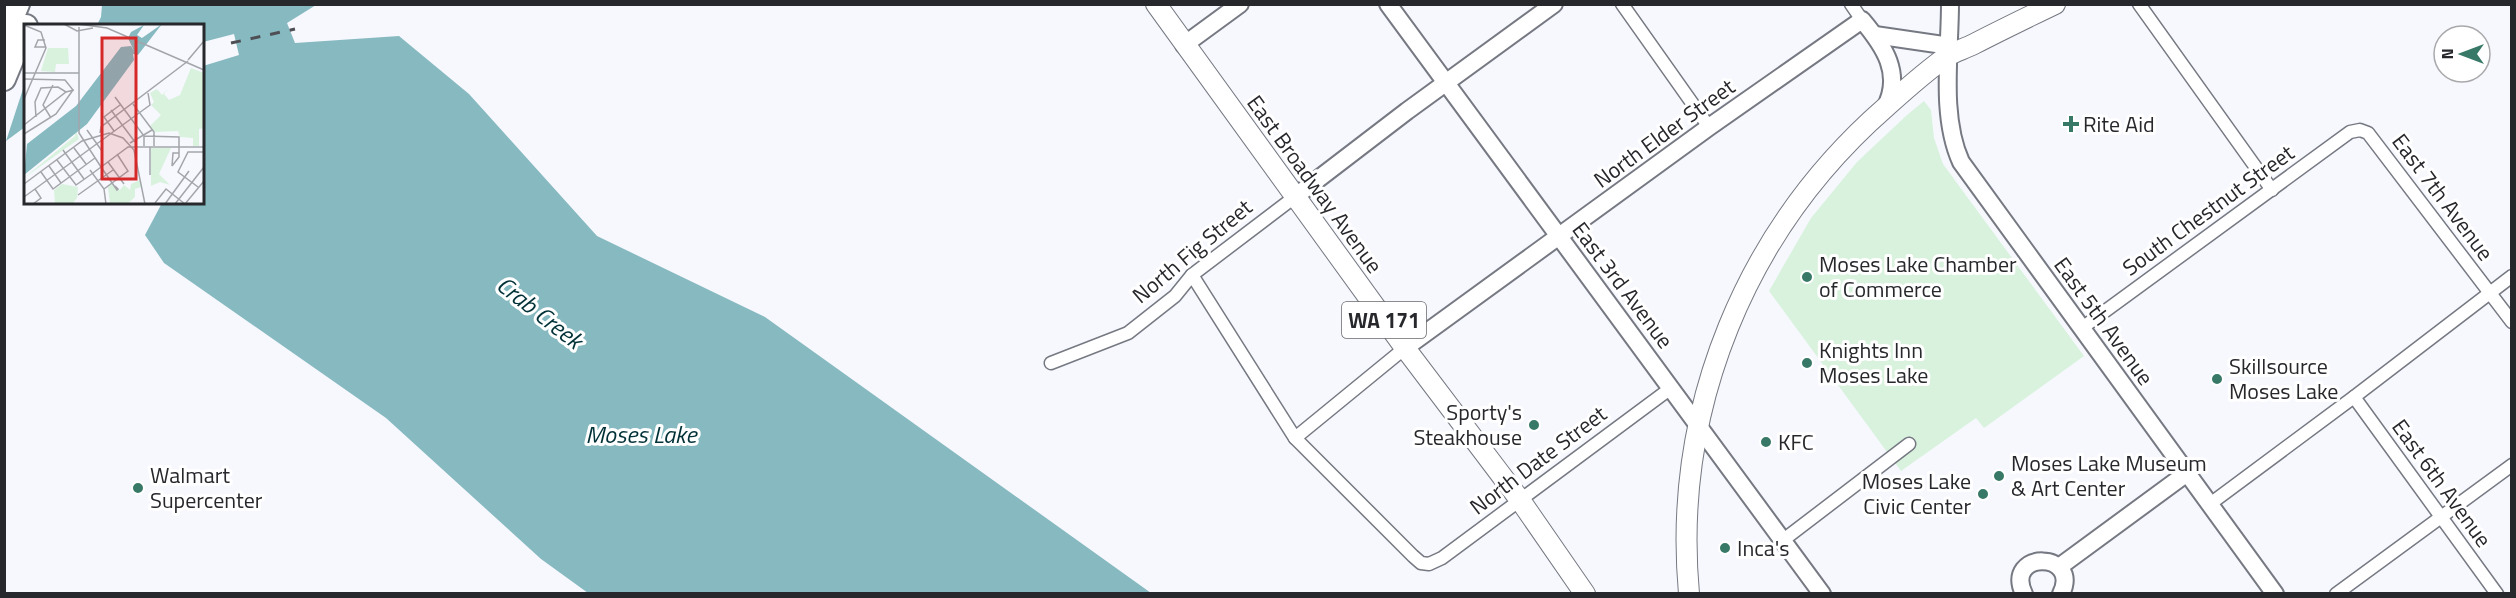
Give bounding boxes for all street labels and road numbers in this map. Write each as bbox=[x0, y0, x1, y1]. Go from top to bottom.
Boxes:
street label: North Elder Street bbox=[1586, 70, 1742, 196]
street label: East Broadway Avenue bbox=[1239, 88, 1391, 280]
street label: East 7th Avenue bbox=[2384, 126, 2502, 268]
street label: South Chestnut Street bbox=[2115, 136, 2301, 284]
street label: North Fig Street bbox=[1125, 190, 1260, 311]
street label: East 3rd Avenue bbox=[1564, 215, 1682, 355]
street label: East 5th Avenue bbox=[2046, 250, 2162, 392]
road number: WA 171 bbox=[1342, 302, 1426, 338]
street label: North Date Street bbox=[1462, 397, 1614, 523]
street label: East 6th Avenue bbox=[2384, 412, 2500, 554]

